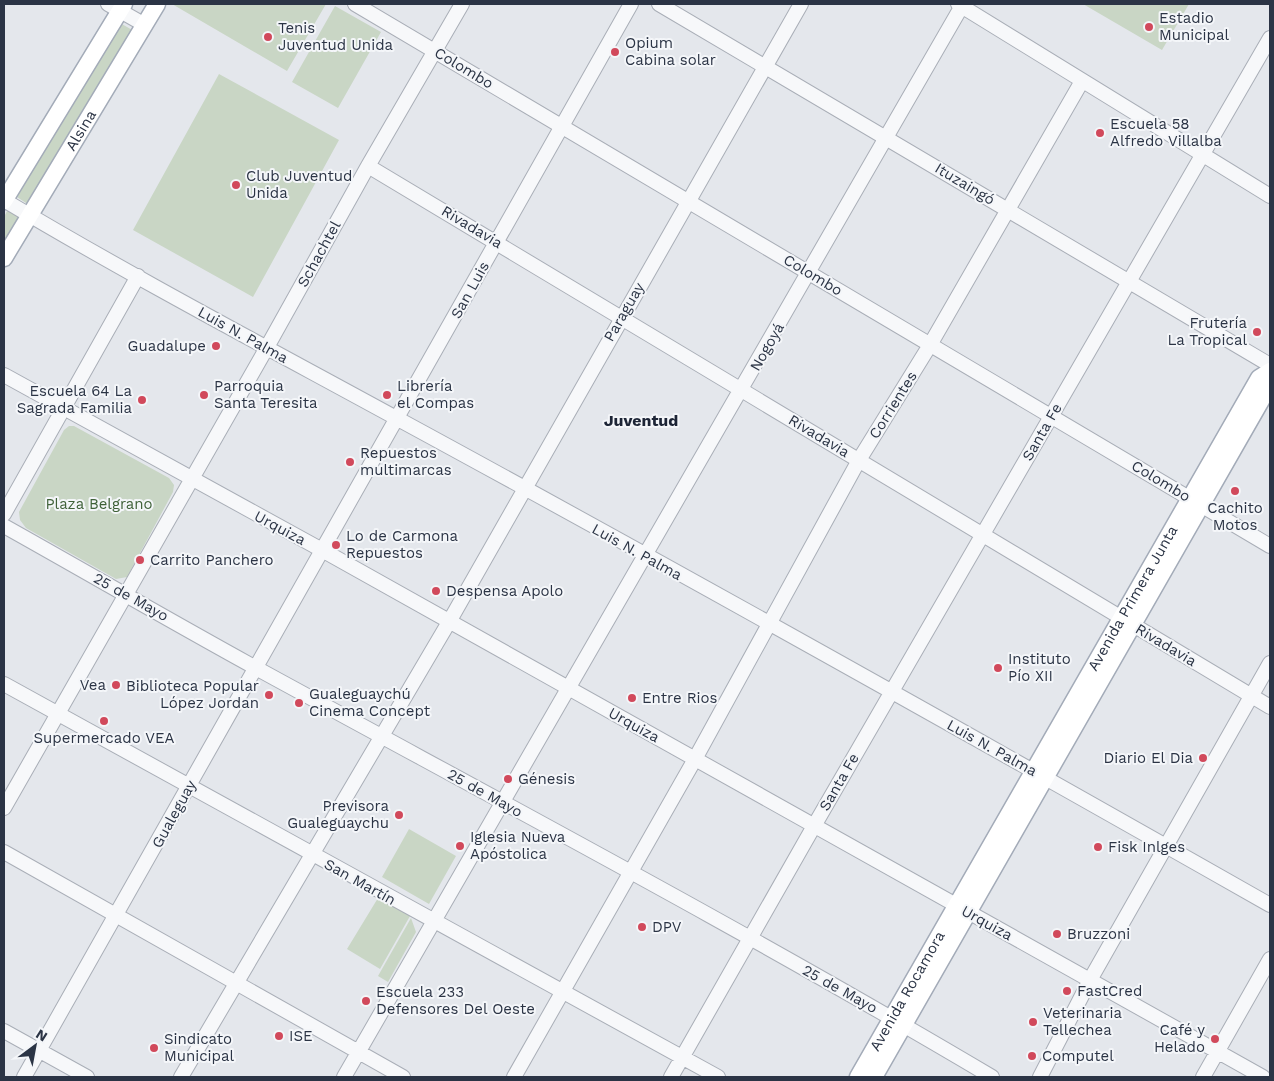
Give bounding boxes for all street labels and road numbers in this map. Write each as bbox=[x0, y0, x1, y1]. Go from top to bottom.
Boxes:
street label: Colombo bbox=[431, 43, 497, 93]
street label: Alsina bbox=[62, 106, 100, 154]
street label: Ituzaingó bbox=[932, 159, 998, 209]
street label: Rivadavia bbox=[438, 202, 506, 252]
street label: Schachtel bbox=[293, 217, 345, 290]
street label: Colombo bbox=[780, 250, 846, 300]
street label: San Luis bbox=[447, 258, 493, 322]
street label: Paraguay bbox=[600, 279, 648, 345]
street label: Luis N. Palma bbox=[195, 303, 292, 367]
street label: Nogoyá bbox=[746, 319, 788, 374]
street label: Corrientes bbox=[865, 368, 921, 442]
street label: Santa Fe bbox=[1018, 400, 1066, 464]
street label: Rivadavia bbox=[785, 411, 853, 461]
street label: Colombo bbox=[1128, 456, 1194, 506]
street label: Urquiza bbox=[251, 507, 309, 549]
street label: Luis N. Palma bbox=[589, 520, 686, 584]
street label: Avenida Primera Junta bbox=[1084, 522, 1182, 674]
street label: 25 de Mayo bbox=[90, 569, 172, 625]
street label: Rivadavia bbox=[1132, 620, 1200, 670]
street label: Urquiza bbox=[605, 704, 663, 747]
street label: Luis N. Palma bbox=[944, 716, 1041, 780]
street label: Santa Fe bbox=[815, 750, 863, 814]
street label: 25 de Mayo bbox=[444, 765, 526, 821]
street label: Gualeguay bbox=[148, 777, 200, 851]
street label: San Martín bbox=[321, 855, 399, 909]
street label: Urquiza bbox=[958, 902, 1016, 945]
street label: Avenida Rocamora bbox=[866, 928, 949, 1054]
street label: 25 de Mayo bbox=[799, 961, 881, 1017]

